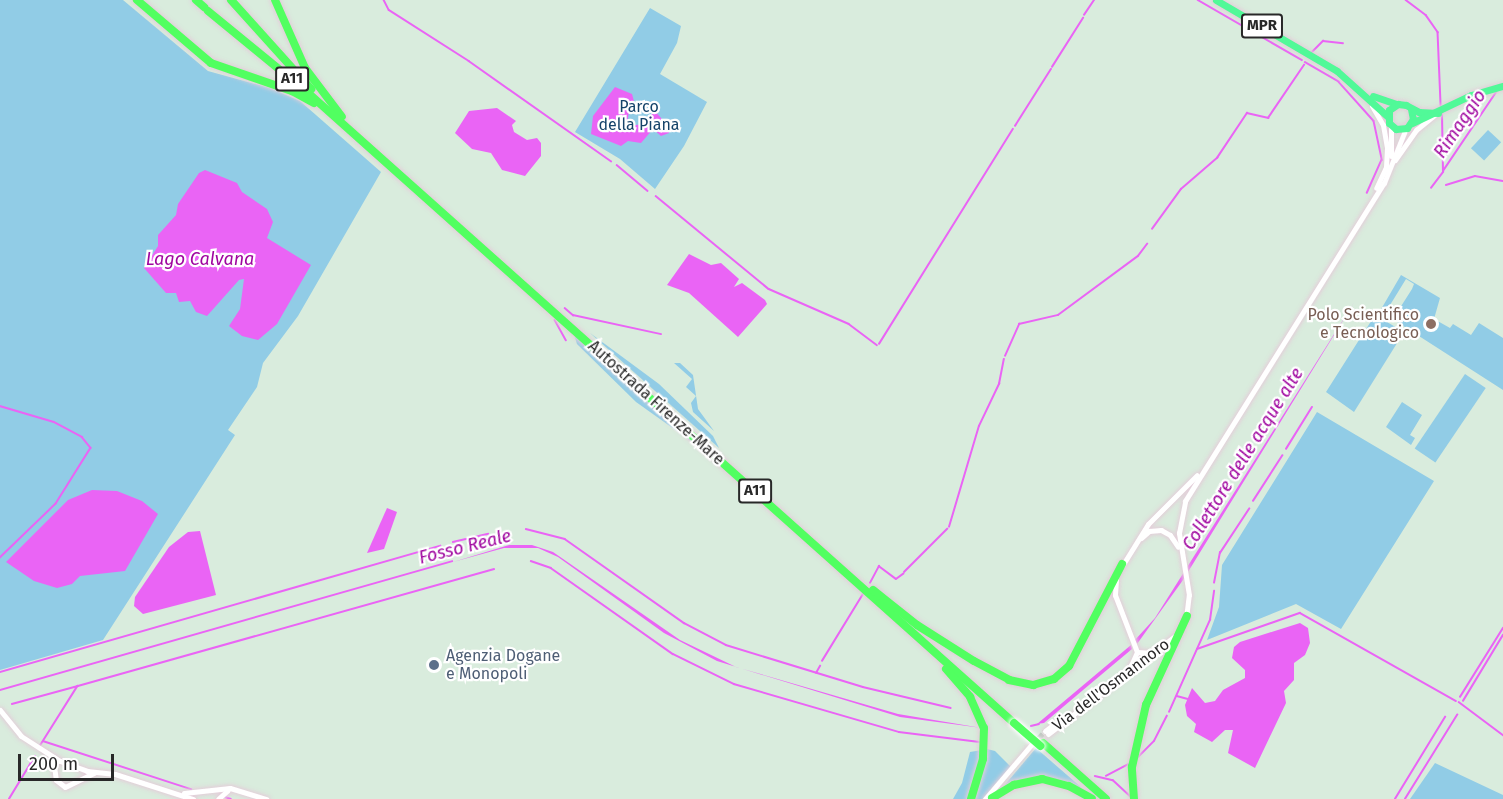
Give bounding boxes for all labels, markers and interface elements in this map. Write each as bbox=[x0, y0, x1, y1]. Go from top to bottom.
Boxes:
road number: MPR bbox=[1240, 14, 1284, 38]
road number: A11 bbox=[274, 67, 310, 91]
water label: Rimaggio bbox=[1429, 86, 1491, 162]
park label: Parco della Piana bbox=[598, 97, 680, 135]
water label: Lago Calvana bbox=[146, 248, 254, 270]
place label: Polo Scientifico e Tecnologico bbox=[1308, 305, 1419, 343]
marker: Polo Scientifico e Tecnologico bbox=[1424, 317, 1438, 331]
street label: Autostrada Firenze-Mare bbox=[584, 337, 728, 469]
water label: Collettore delle acque alte bbox=[1178, 364, 1308, 554]
road number: A11 bbox=[737, 479, 773, 503]
water label: Fosso Reale bbox=[417, 525, 513, 569]
street label: Via dell'Osmannoro bbox=[1049, 635, 1173, 735]
place label: Agenzia Dogane e Monopoli bbox=[446, 646, 560, 684]
marker: Agenzia Dogane e Monopoli bbox=[427, 658, 441, 672]
scale bar bbox=[21, 742, 117, 780]
text: 200 m bbox=[29, 753, 78, 775]

